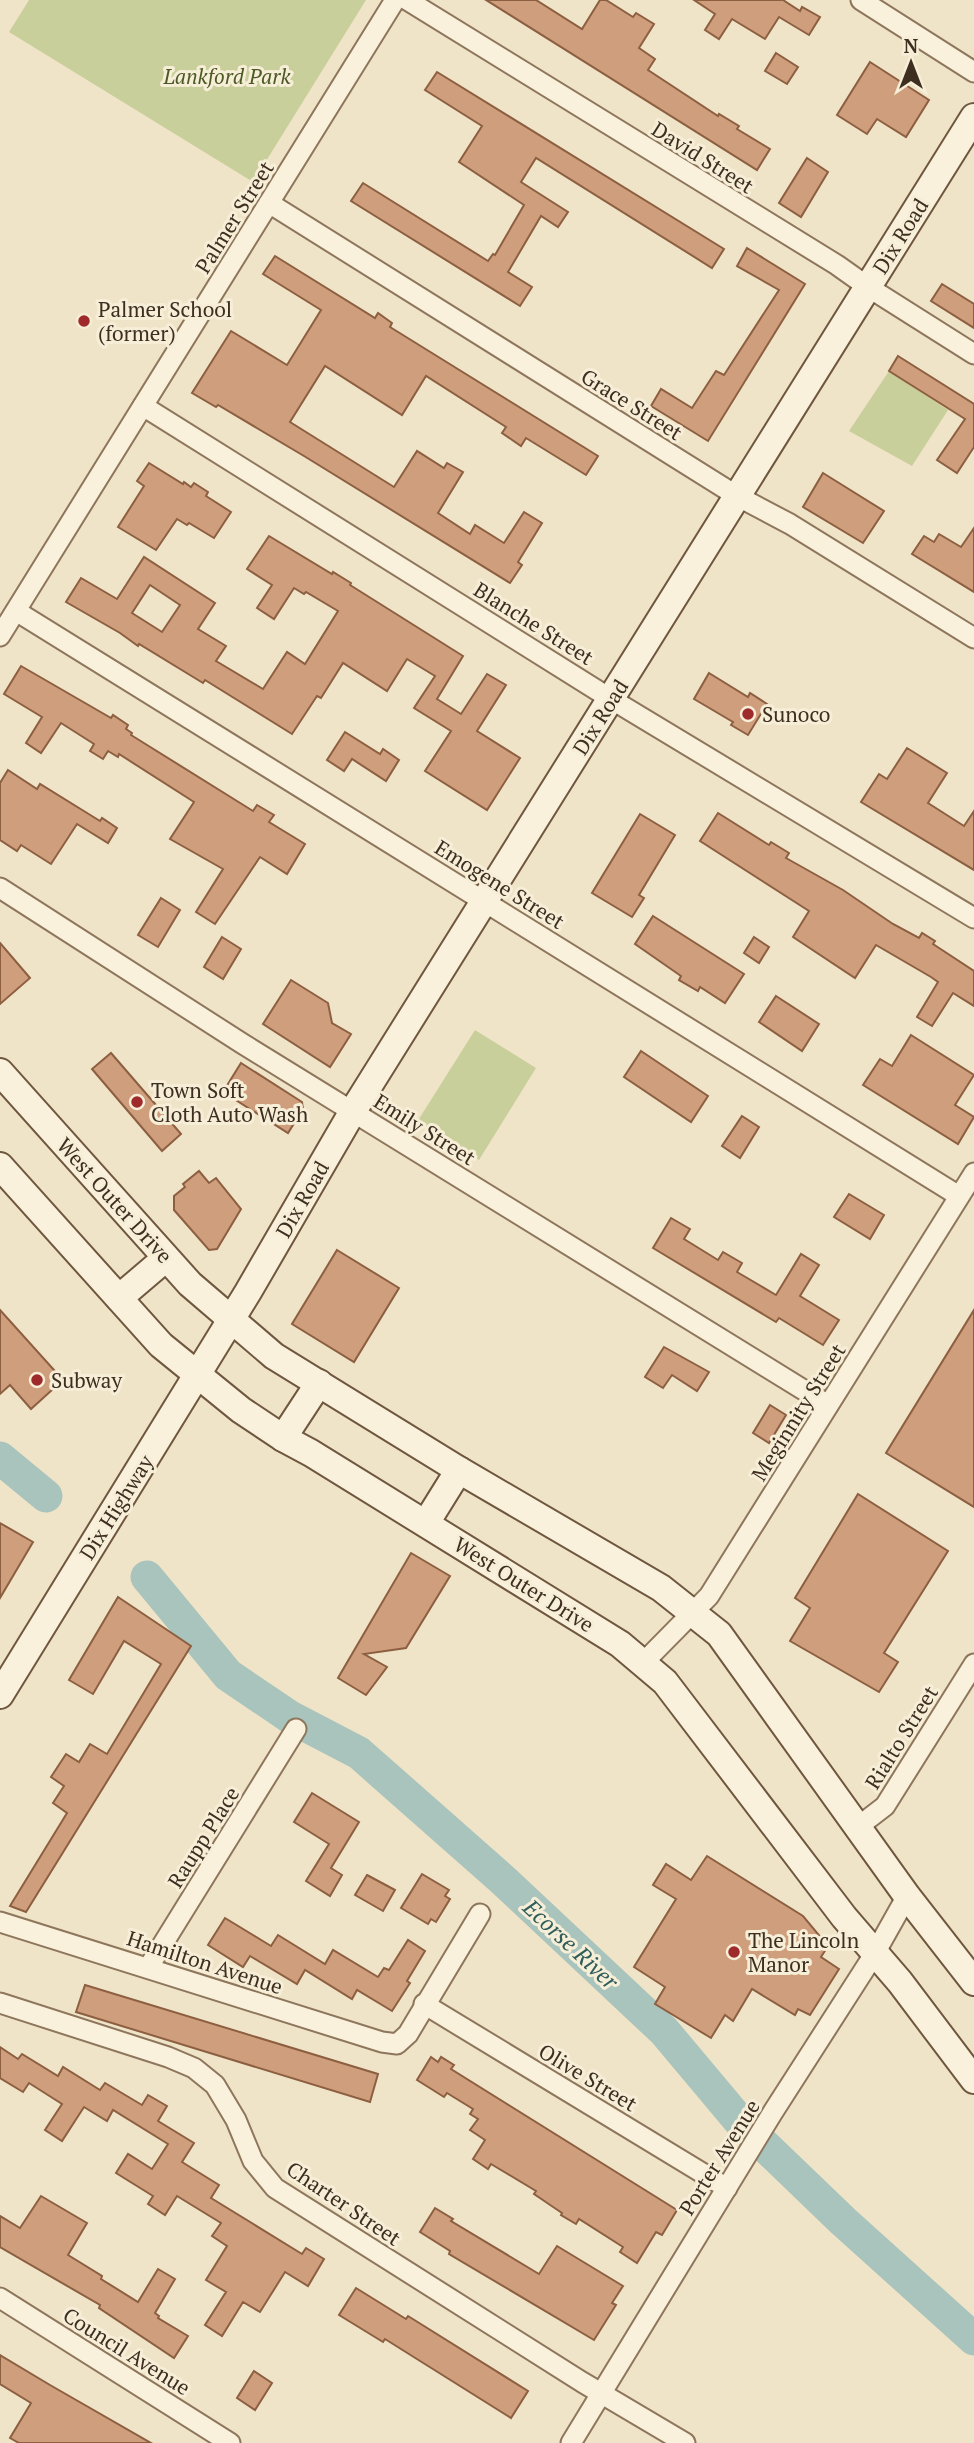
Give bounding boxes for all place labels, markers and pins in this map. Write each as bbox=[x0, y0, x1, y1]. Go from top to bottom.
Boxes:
place label: Palmer School (former) bbox=[98, 295, 232, 347]
marker: Palmer School (former) bbox=[76, 313, 92, 329]
place label: Sunoco bbox=[762, 700, 830, 728]
marker: Sunoco bbox=[740, 706, 756, 722]
place label: Town Soft Cloth Auto Wash bbox=[151, 1076, 308, 1128]
marker: Town Soft Cloth Auto Wash bbox=[129, 1094, 145, 1110]
place label: Subway bbox=[51, 1366, 122, 1394]
marker: Subway bbox=[29, 1372, 45, 1388]
place label: The Lincoln Manor bbox=[748, 1926, 860, 1978]
marker: The Lincoln Manor bbox=[726, 1944, 742, 1960]

